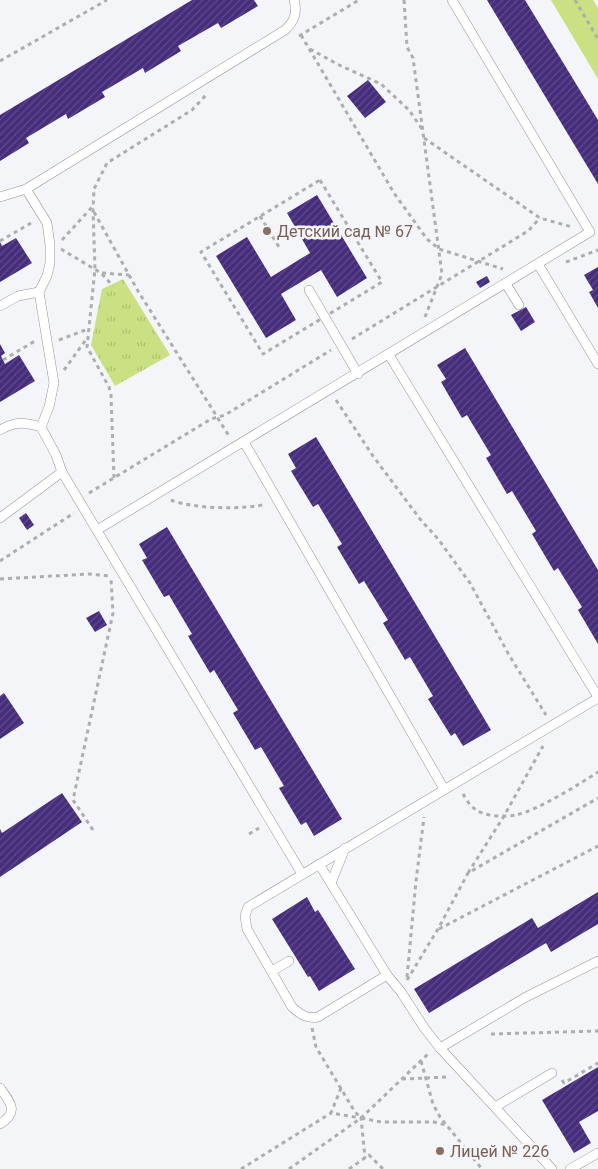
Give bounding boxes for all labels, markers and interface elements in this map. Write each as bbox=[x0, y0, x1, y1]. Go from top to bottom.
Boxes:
place label: Детский сад № 67 bbox=[277, 222, 413, 241]
marker: Детский сад № 67 bbox=[261, 225, 273, 237]
place label: Лицей № 226 bbox=[450, 1142, 549, 1161]
marker: Лицей № 226 bbox=[434, 1145, 446, 1157]

